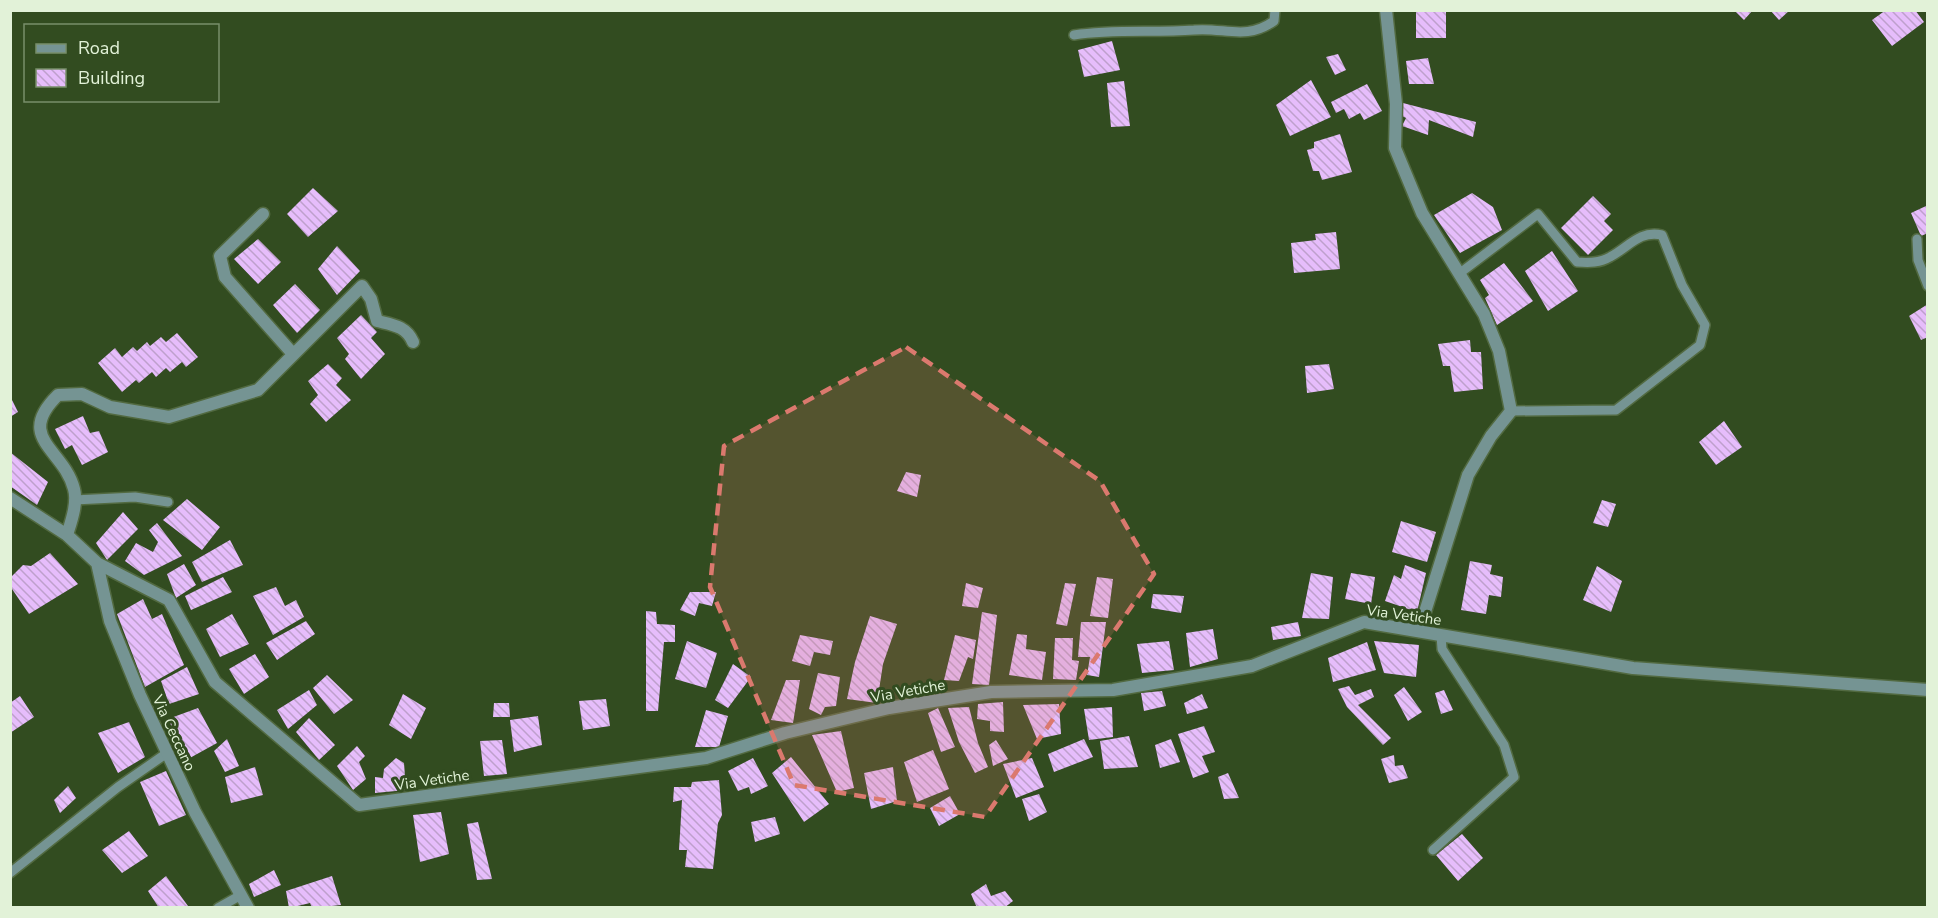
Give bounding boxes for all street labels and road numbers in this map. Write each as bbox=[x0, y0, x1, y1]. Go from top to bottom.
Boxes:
street label: Via Vetiche bbox=[1364, 600, 1443, 630]
street label: Via Vetiche bbox=[868, 675, 947, 708]
street label: Via Ceccano bbox=[147, 691, 200, 774]
street label: Via Vetiche bbox=[392, 765, 471, 795]

